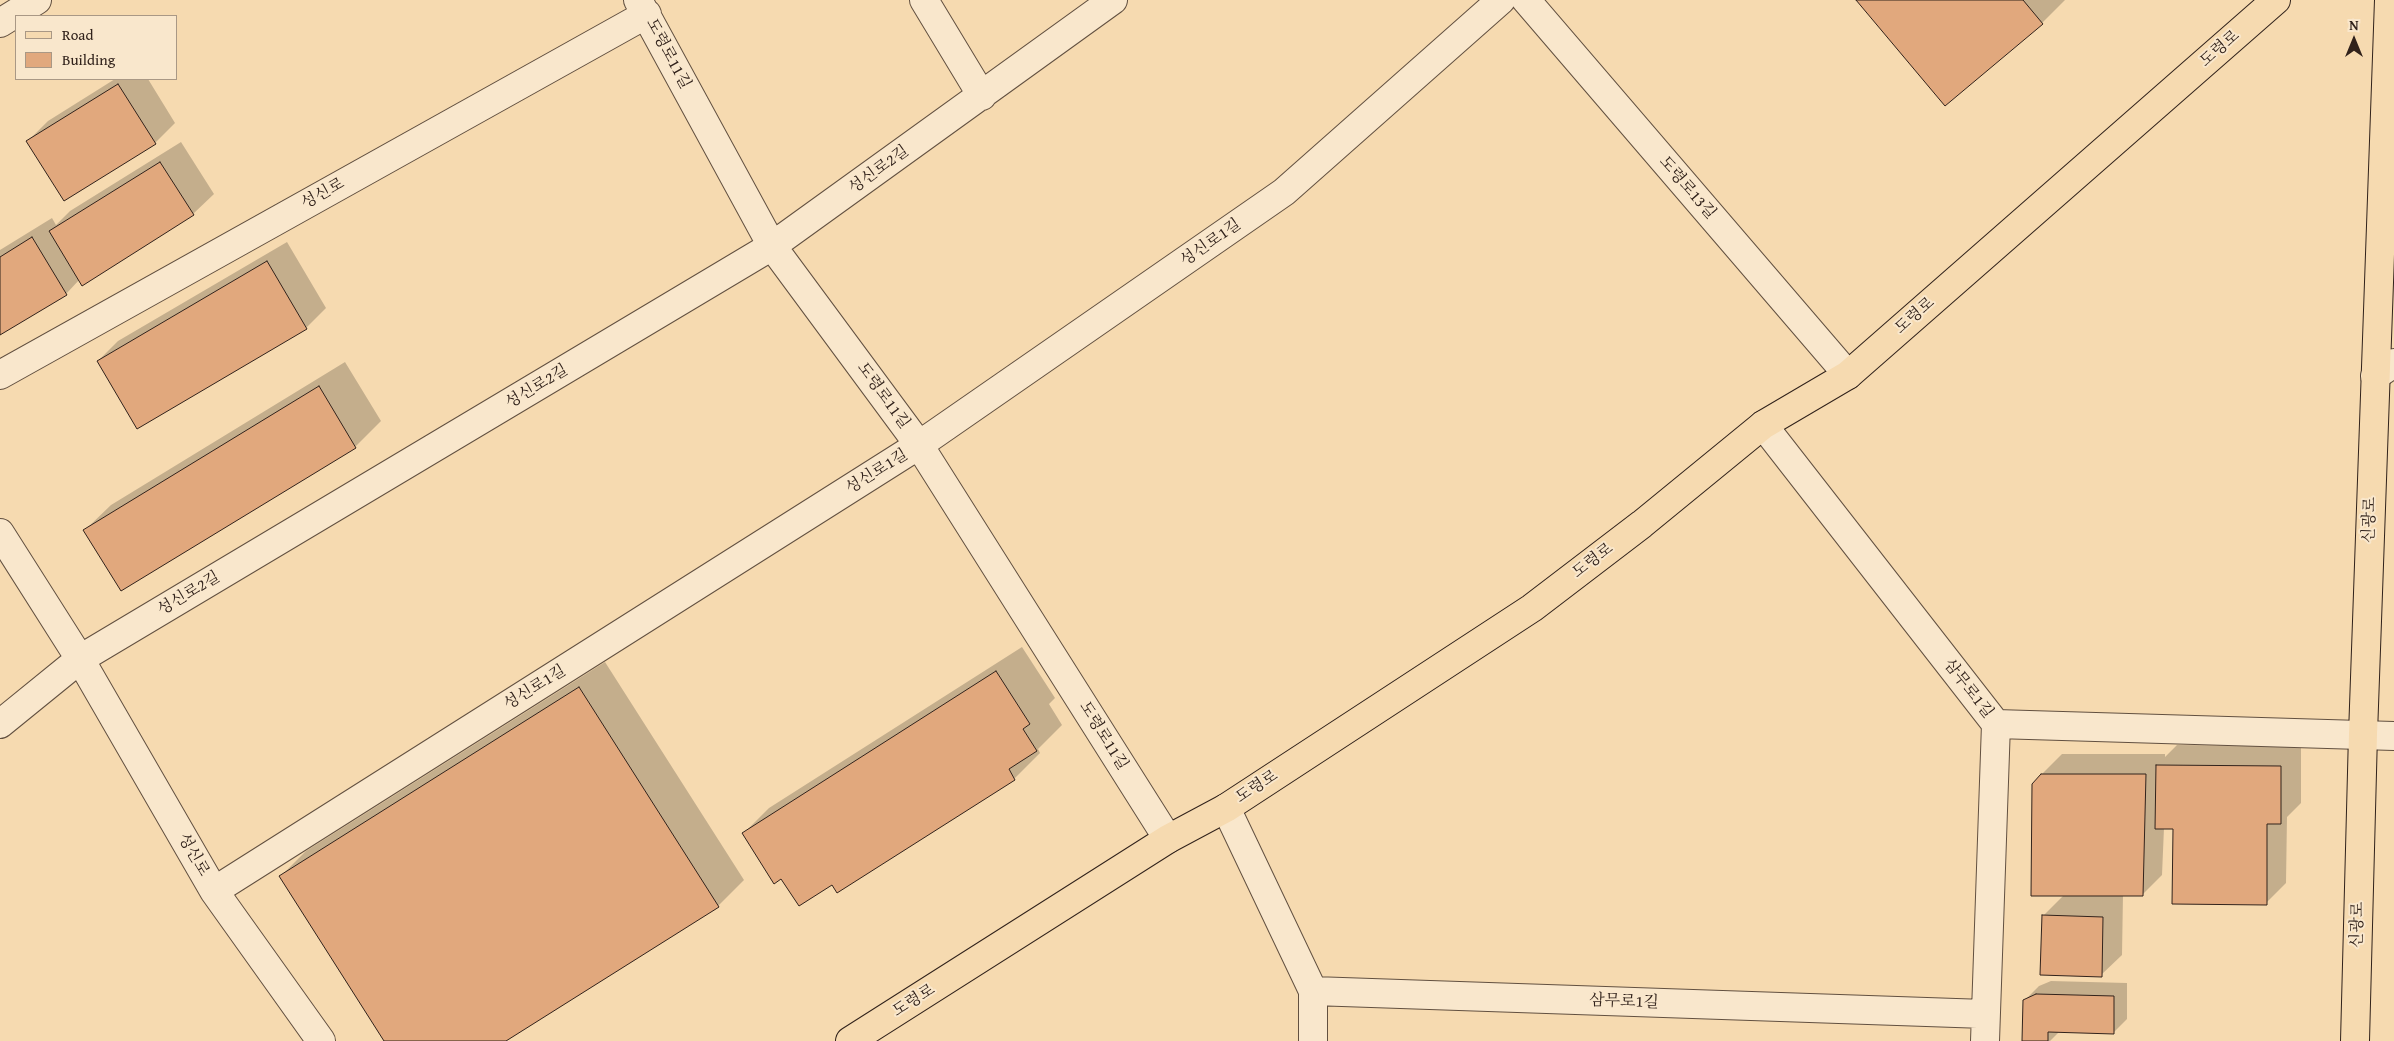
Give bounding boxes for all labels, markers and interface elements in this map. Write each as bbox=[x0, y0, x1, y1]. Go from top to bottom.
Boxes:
legend bbox=[15, 15, 178, 80]
street label: 도령로11길 bbox=[641, 15, 695, 93]
north arrow bbox=[2329, 15, 2379, 65]
text: N bbox=[2349, 15, 2359, 35]
text: Road bbox=[62, 24, 93, 45]
street label: 도령로 bbox=[2196, 27, 2244, 71]
text: Building bbox=[62, 49, 115, 70]
street label: 성신로2길 bbox=[845, 142, 913, 198]
street label: 도령로13길 bbox=[1654, 153, 1720, 223]
street label: 성신로 bbox=[298, 174, 348, 214]
street label: 성신로1길 bbox=[1177, 215, 1245, 271]
street label: 도령로 bbox=[1891, 294, 1939, 338]
street label: 도령로11길 bbox=[853, 359, 913, 433]
street label: 성신로2길 bbox=[502, 361, 572, 413]
street label: 성신로1길 bbox=[842, 445, 912, 499]
street label: 신광로 bbox=[2360, 496, 2380, 544]
street label: 도령로 bbox=[1569, 539, 1617, 583]
street label: 성신로2길 bbox=[154, 568, 224, 620]
street label: 삼무로1길 bbox=[1939, 656, 1997, 722]
street label: 성신로1길 bbox=[500, 661, 570, 715]
street label: 도령로11길 bbox=[1074, 698, 1132, 774]
street label: 도령로 bbox=[1232, 766, 1282, 808]
street label: 성신로 bbox=[173, 830, 213, 880]
street label: 신광로 bbox=[2348, 902, 2368, 948]
street label: 도령로 bbox=[889, 981, 939, 1021]
street label: 삼무로1길 bbox=[1589, 991, 1659, 1013]

